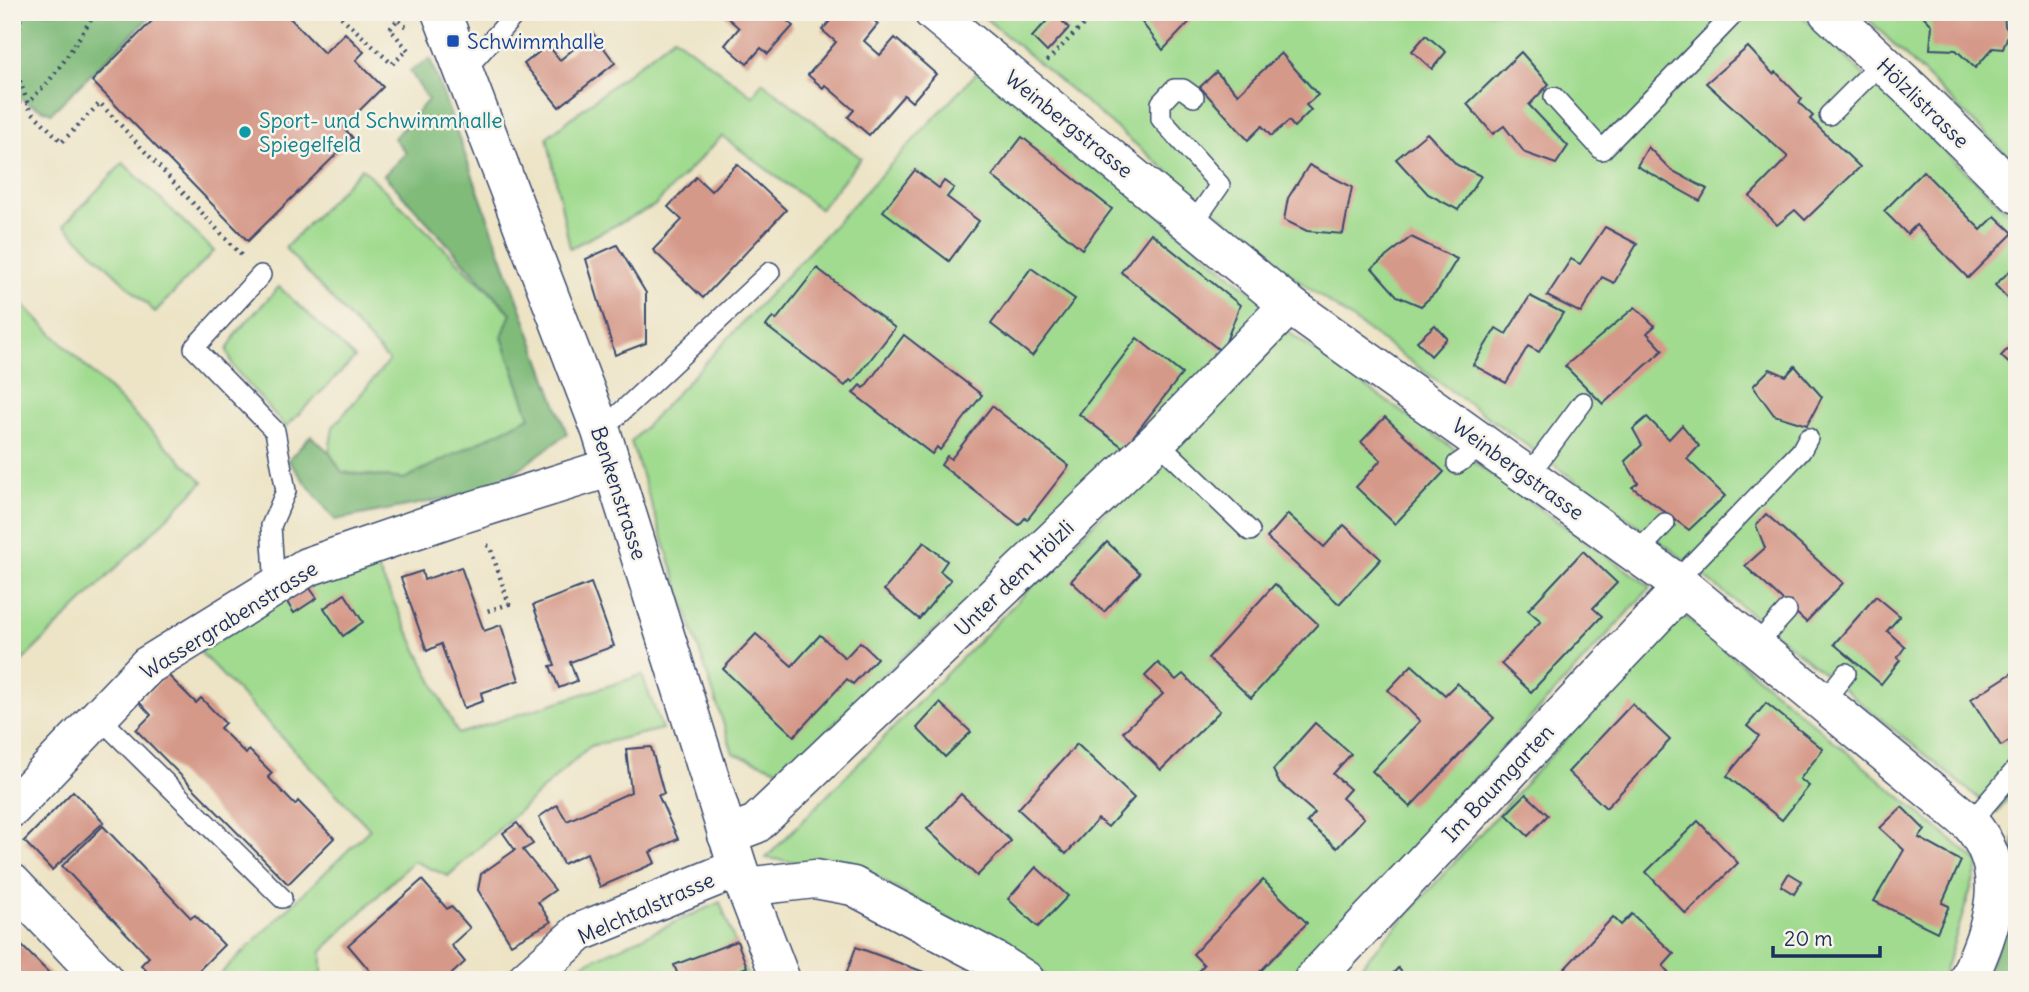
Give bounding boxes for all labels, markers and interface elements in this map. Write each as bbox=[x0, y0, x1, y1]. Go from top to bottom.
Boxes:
place label: Schwimmhalle bbox=[467, 28, 604, 55]
marker: Schwimmhalle bbox=[445, 33, 461, 49]
street label: Hölzlistrasse bbox=[1871, 52, 1975, 154]
street label: Weinbergstrasse bbox=[1000, 64, 1138, 184]
place label: Sport- und Schwimmhalle Spiegelfeld bbox=[259, 107, 503, 158]
marker: Sport- und Schwimmhalle Spiegelfeld bbox=[237, 124, 253, 140]
street label: Weinbergstrasse bbox=[1447, 412, 1589, 526]
street label: Benkenstrasse bbox=[585, 423, 653, 563]
street label: Unter dem Hölzli bbox=[949, 514, 1079, 642]
street label: Wassergrabenstrasse bbox=[135, 555, 323, 685]
street label: Im Baumgarten bbox=[1437, 718, 1559, 848]
street label: Melchtalstrasse bbox=[574, 866, 718, 950]
scale bar bbox=[1773, 915, 1880, 959]
text: 20 m bbox=[1784, 925, 1833, 952]

